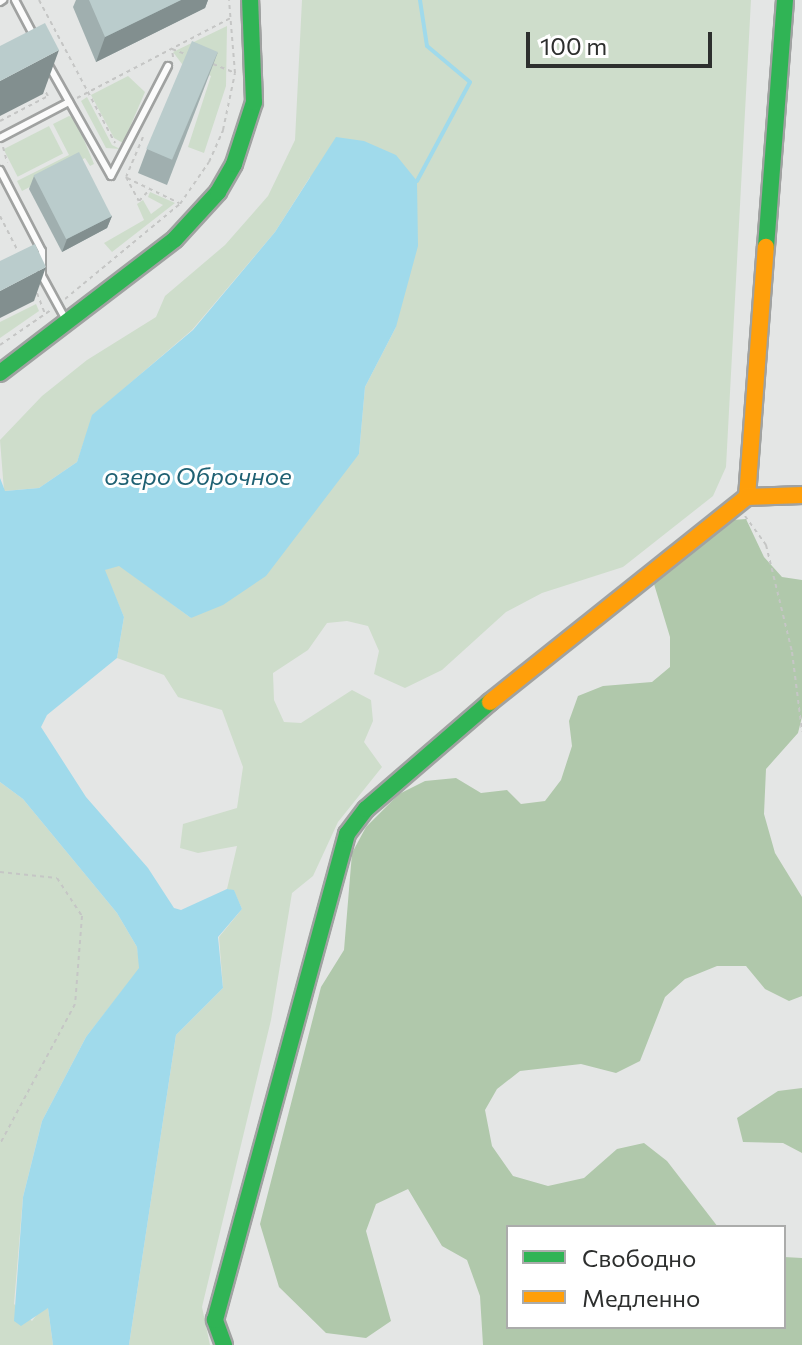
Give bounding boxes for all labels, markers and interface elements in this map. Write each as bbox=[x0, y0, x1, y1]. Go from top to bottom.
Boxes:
scale bar bbox=[530, 16, 716, 66]
text: 100 m bbox=[540, 31, 607, 60]
water label: озеро Оброчное bbox=[104, 462, 292, 490]
legend bbox=[506, 1225, 786, 1329]
text: Свободно bbox=[582, 1243, 696, 1272]
text: Медленно bbox=[582, 1283, 700, 1312]

